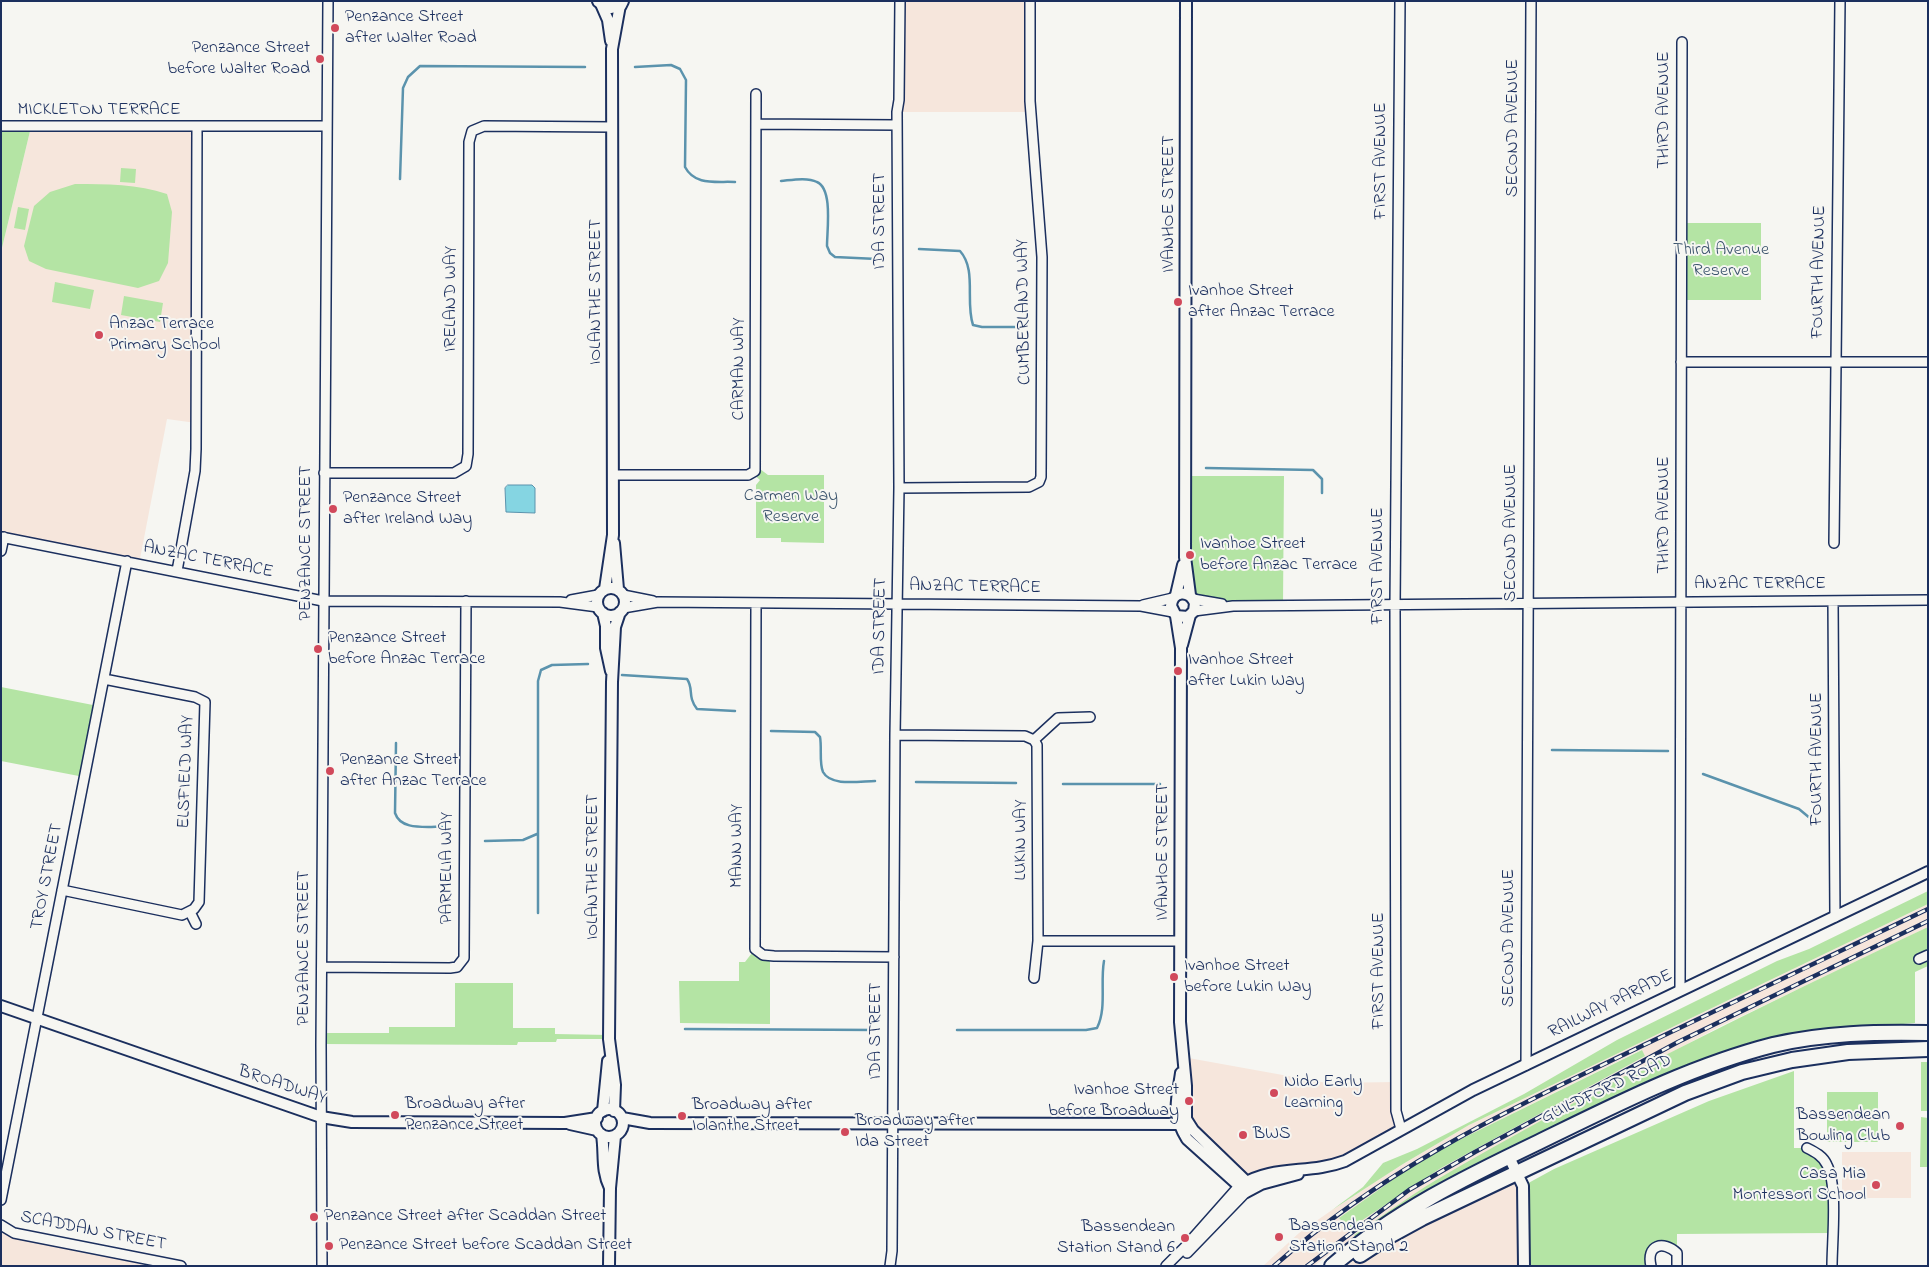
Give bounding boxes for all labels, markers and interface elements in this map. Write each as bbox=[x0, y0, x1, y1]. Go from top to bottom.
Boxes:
place label: Penzance Street after Walter Road bbox=[345, 7, 477, 50]
marker: Penzance Street after Walter Road bbox=[329, 22, 341, 34]
place label: Penzance Street before Walter Road bbox=[168, 38, 310, 80]
street label: THIRD AVENUE bbox=[1654, 51, 1676, 169]
marker: Penzance Street before Walter Road bbox=[314, 53, 326, 65]
street label: SECOND AVENUE bbox=[1503, 59, 1525, 197]
street label: MICKLETON TERRACE bbox=[17, 100, 181, 122]
street label: FIRST AVENUE bbox=[1371, 102, 1393, 220]
street label: IVANHOE STREET bbox=[1159, 135, 1181, 273]
street label: IDA STREET bbox=[870, 173, 892, 269]
street label: FOURTH AVENUE bbox=[1808, 205, 1832, 339]
street label: IOLANTHE STREET bbox=[586, 219, 608, 365]
street label: CUMBERLAND WAY bbox=[1013, 239, 1037, 385]
park label: Third Avenue Reserve bbox=[1673, 240, 1769, 282]
street label: IRELAND WAY bbox=[441, 246, 463, 352]
place label: Ivanhoe Street after Anzac Terrace bbox=[1188, 281, 1335, 324]
marker: Ivanhoe Street after Anzac Terrace bbox=[1172, 296, 1184, 308]
place label: Anzac Terrace Primary School bbox=[109, 314, 220, 356]
street label: CARMAN WAY bbox=[729, 318, 751, 420]
marker: Anzac Terrace Primary School bbox=[93, 329, 105, 341]
street label: THIRD AVENUE bbox=[1654, 456, 1676, 574]
street label: SECOND AVENUE bbox=[1501, 464, 1523, 602]
street label: PENZANCE STREET bbox=[296, 465, 318, 621]
park label: Carmen Way Reserve bbox=[744, 486, 838, 528]
place label: Penzance Street after Ireland Way bbox=[343, 488, 472, 530]
marker: Penzance Street after Ireland Way bbox=[327, 503, 339, 515]
street label: FIRST AVENUE bbox=[1368, 507, 1390, 625]
place label: Ivanhoe Street before Anzac Terrace bbox=[1200, 534, 1357, 576]
street label: ANZAC TERRACE bbox=[141, 538, 275, 584]
marker: Ivanhoe Street before Anzac Terrace bbox=[1184, 549, 1196, 561]
street label: ANZAC TERRACE bbox=[1694, 574, 1826, 596]
street label: ANZAC TERRACE bbox=[909, 576, 1041, 600]
street label: IDA STREET bbox=[869, 577, 893, 675]
place label: Penzance Street before Anzac Terrace bbox=[328, 628, 485, 670]
marker: Penzance Street before Anzac Terrace bbox=[312, 643, 324, 655]
place label: Ivanhoe Street after Lukin Way bbox=[1188, 650, 1305, 692]
marker: Ivanhoe Street after Lukin Way bbox=[1172, 665, 1184, 677]
street label: FOURTH AVENUE bbox=[1807, 692, 1829, 826]
street label: ELSFIELD WAY bbox=[174, 715, 200, 829]
place label: Penzance Street after Anzac Terrace bbox=[340, 750, 487, 792]
marker: Penzance Street after Anzac Terrace bbox=[324, 765, 336, 777]
street label: IVANHOE STREET bbox=[1153, 783, 1175, 921]
street label: IOLANTHE STREET bbox=[583, 794, 605, 940]
street label: LUKIN WAY bbox=[1011, 800, 1033, 880]
street label: MANN WAY bbox=[727, 804, 749, 888]
street label: PARMELIA WAY bbox=[437, 812, 459, 924]
street label: TROY STREET bbox=[27, 822, 69, 932]
street label: SECOND AVENUE bbox=[1499, 869, 1521, 1007]
street label: PENZANCE STREET bbox=[294, 870, 316, 1026]
street label: FIRST AVENUE bbox=[1369, 912, 1391, 1030]
place label: Ivanhoe Street before Lukin Way bbox=[1184, 956, 1311, 999]
street label: RAILWAY PARADE bbox=[1545, 966, 1677, 1044]
marker: Ivanhoe Street before Lukin Way bbox=[1168, 971, 1180, 983]
street label: IDA STREET bbox=[866, 983, 888, 1079]
street label: GUILDFORD ROAD bbox=[1538, 1050, 1676, 1130]
street label: BROADWAY bbox=[235, 1062, 329, 1110]
place label: Nido Early Learning bbox=[1284, 1072, 1363, 1114]
place label: Ivanhoe Street before Broadway bbox=[1048, 1080, 1179, 1122]
marker: Nido Early Learning bbox=[1268, 1087, 1280, 1099]
place label: Broadway after Penzance Street bbox=[405, 1094, 525, 1136]
place label: Broadway after Iolanthe Street bbox=[692, 1095, 812, 1138]
marker: Ivanhoe Street before Broadway bbox=[1183, 1095, 1195, 1107]
place label: Bassendean Bowling Club bbox=[1796, 1105, 1890, 1148]
marker: Broadway after Penzance Street bbox=[389, 1109, 401, 1121]
marker: Broadway after Iolanthe Street bbox=[676, 1110, 688, 1122]
place label: Broadway after Ida Street bbox=[855, 1111, 975, 1154]
marker: Bassendean Bowling Club bbox=[1894, 1120, 1906, 1132]
place label: BWS bbox=[1253, 1124, 1291, 1146]
marker: Broadway after Ida Street bbox=[839, 1126, 851, 1138]
marker: BWS bbox=[1237, 1129, 1249, 1141]
place label: Casa Mia Montessori School bbox=[1732, 1164, 1866, 1206]
marker: Casa Mia Montessori School bbox=[1870, 1179, 1882, 1191]
place label: Penzance Street after Scaddan Street bbox=[324, 1206, 606, 1228]
street label: SCADDAN STREET bbox=[18, 1207, 168, 1257]
marker: Penzance Street after Scaddan Street bbox=[308, 1211, 320, 1223]
place label: Bassendean Station Stand 2 bbox=[1289, 1216, 1408, 1258]
place label: Bassendean Station Stand 6 bbox=[1057, 1217, 1175, 1260]
marker: Bassendean Station Stand 2 bbox=[1273, 1231, 1285, 1243]
marker: Bassendean Station Stand 6 bbox=[1179, 1232, 1191, 1244]
place label: Penzance Street before Scaddan Street bbox=[339, 1235, 632, 1257]
marker: Penzance Street before Scaddan Street bbox=[323, 1240, 335, 1252]

